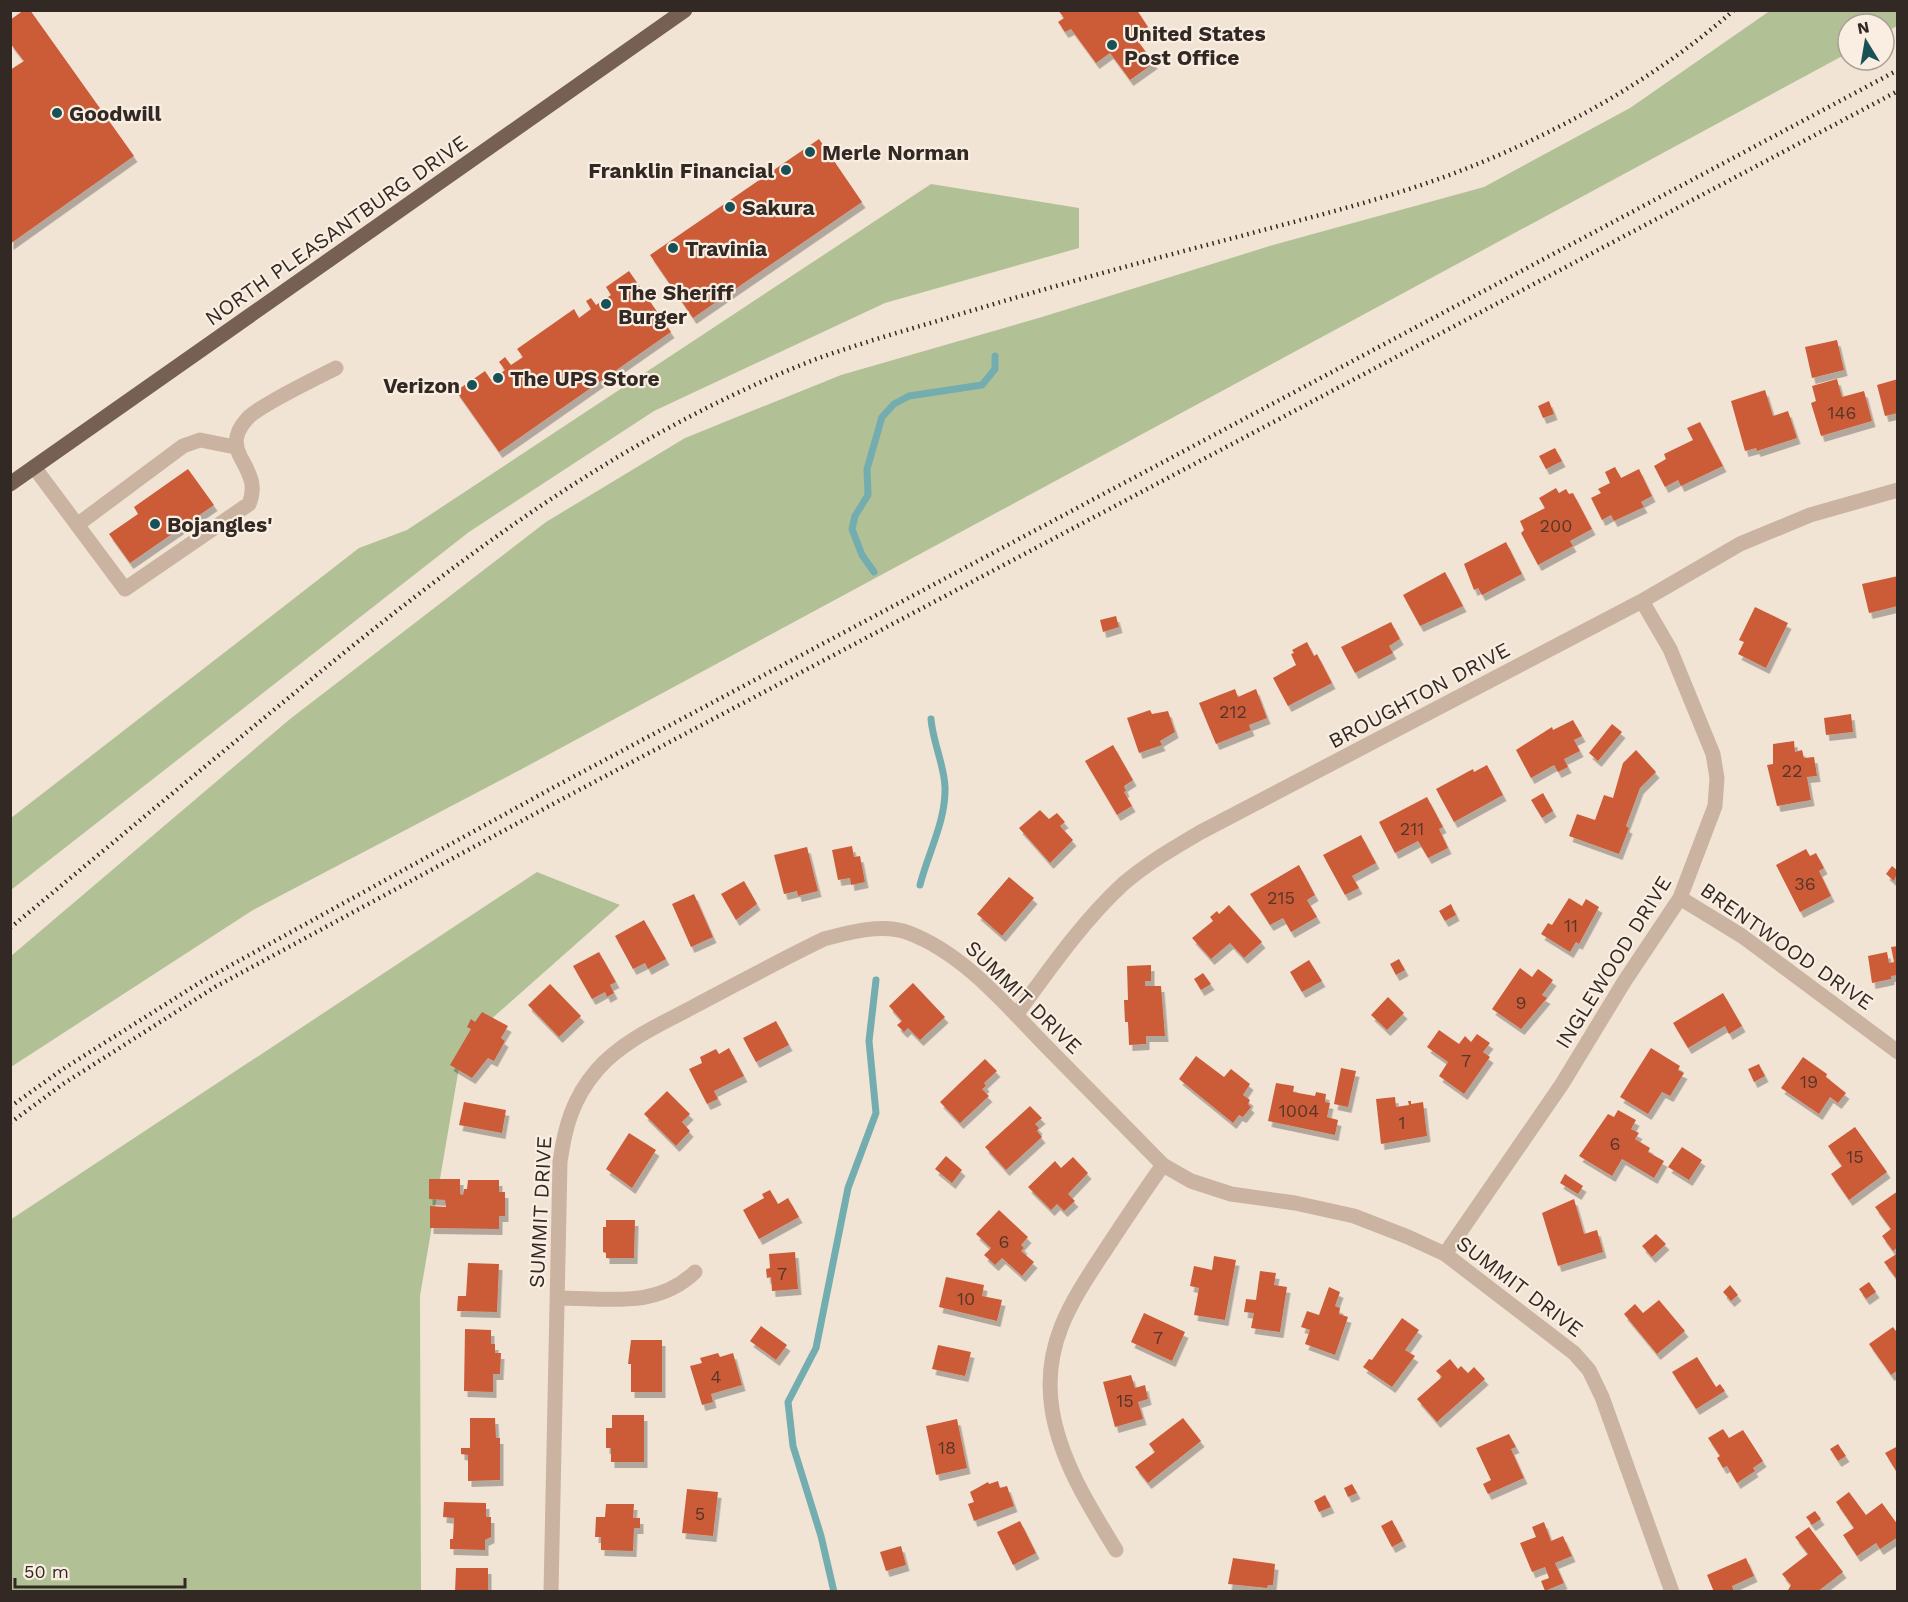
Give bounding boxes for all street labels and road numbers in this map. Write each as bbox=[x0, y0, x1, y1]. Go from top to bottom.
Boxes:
street label: NORTH PLEASANTBURG DRIVE bbox=[200, 129, 472, 331]
street label: BROUGHTON DRIVE bbox=[1324, 637, 1514, 753]
street label: INGLEWOOD DRIVE bbox=[1550, 871, 1676, 1053]
street label: BRENTWOOD DRIVE bbox=[1696, 877, 1878, 1015]
street label: SUMMIT DRIVE bbox=[961, 935, 1087, 1059]
street label: SUMMIT DRIVE bbox=[524, 1135, 556, 1289]
street label: SUMMIT DRIVE bbox=[1452, 1230, 1588, 1342]

